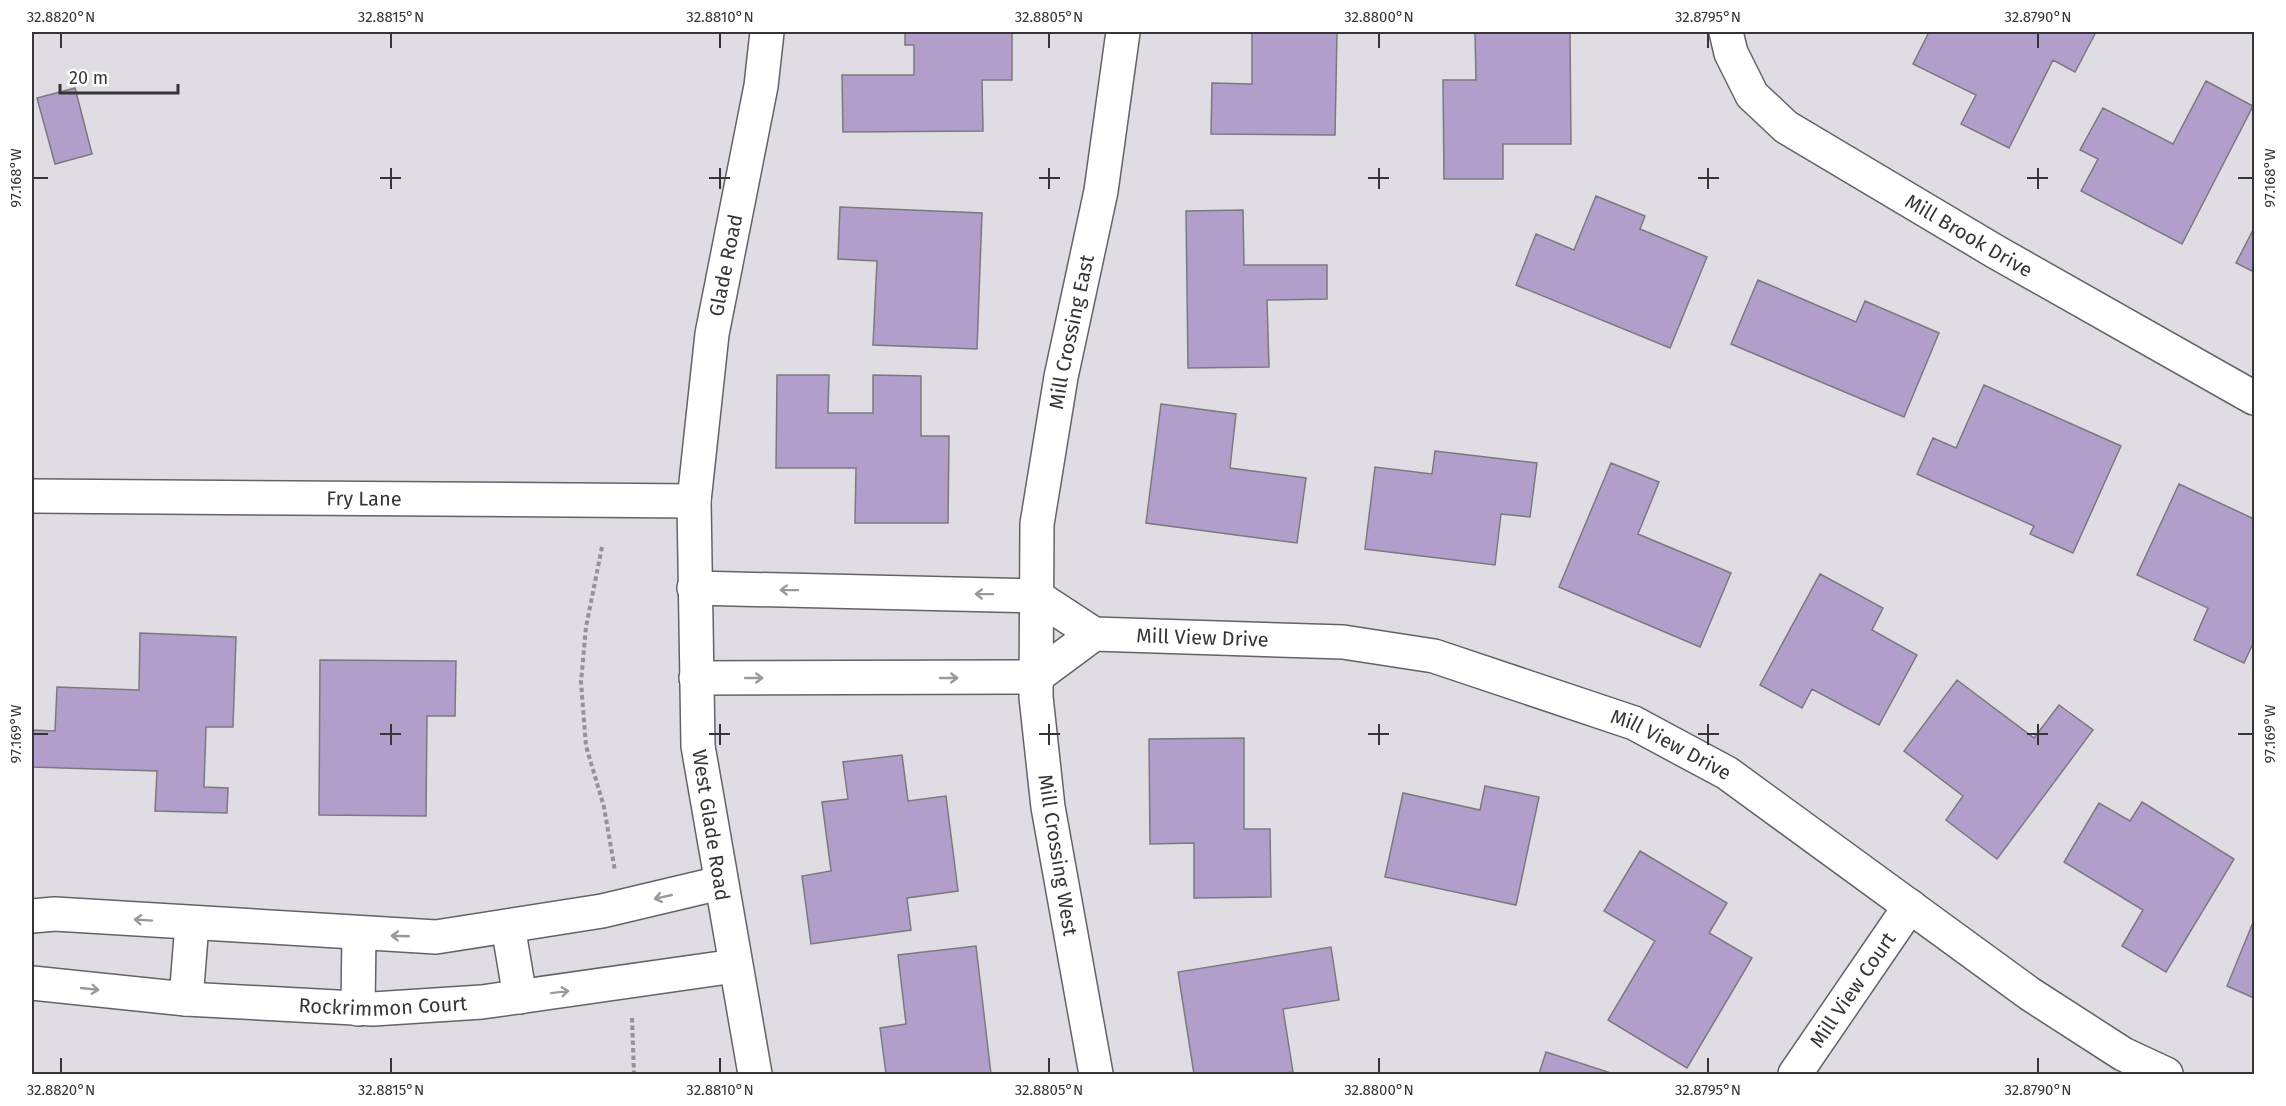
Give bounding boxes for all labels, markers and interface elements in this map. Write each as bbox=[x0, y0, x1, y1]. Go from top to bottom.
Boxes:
text: 32.8820°N bbox=[27, 8, 95, 26]
text: 32.8815°N bbox=[358, 8, 424, 26]
text: 32.8810°N bbox=[686, 8, 754, 26]
text: 32.8805°N bbox=[1015, 8, 1083, 26]
text: 32.8800°N bbox=[1344, 8, 1414, 26]
text: 32.8795°N bbox=[1675, 8, 1741, 26]
text: 32.8790°N bbox=[2004, 8, 2072, 26]
scale bar bbox=[60, 57, 178, 95]
text: 20 m bbox=[69, 67, 108, 89]
text: 97.168°W bbox=[7, 148, 25, 208]
text: 97.168°W bbox=[2261, 148, 2279, 208]
street label: Mill Brook Drive bbox=[1901, 189, 2037, 282]
street label: Glade Road bbox=[704, 212, 747, 318]
street label: Mill Crossing East bbox=[1044, 252, 1099, 411]
street label: Fry Lane bbox=[326, 486, 402, 511]
one-way arrow bbox=[780, 584, 800, 596]
one-way arrow bbox=[975, 589, 995, 600]
street label: Mill View Drive bbox=[1136, 623, 1269, 652]
one-way arrow bbox=[744, 672, 764, 684]
one-way arrow bbox=[939, 672, 959, 684]
text: 97.169°W bbox=[7, 704, 25, 763]
street label: Mill View Drive bbox=[1608, 704, 1735, 785]
text: 97.169°W bbox=[2261, 704, 2279, 763]
street label: West Glade Road bbox=[687, 748, 735, 902]
street label: Mill Crossing West bbox=[1033, 773, 1083, 938]
one-way arrow bbox=[654, 891, 673, 903]
one-way arrow bbox=[133, 914, 153, 925]
street label: Mill View Court bbox=[1805, 927, 1901, 1052]
one-way arrow bbox=[391, 930, 411, 941]
one-way arrow bbox=[79, 984, 99, 995]
one-way arrow bbox=[550, 986, 570, 997]
street label: Rockrimmon Court bbox=[298, 991, 469, 1021]
text: 32.8820°N bbox=[27, 1081, 95, 1099]
text: 32.8815°N bbox=[358, 1081, 424, 1099]
text: 32.8810°N bbox=[686, 1081, 754, 1099]
text: 32.8805°N bbox=[1015, 1081, 1083, 1099]
text: 32.8800°N bbox=[1344, 1081, 1414, 1099]
text: 32.8795°N bbox=[1675, 1081, 1741, 1099]
text: 32.8790°N bbox=[2004, 1081, 2072, 1099]

